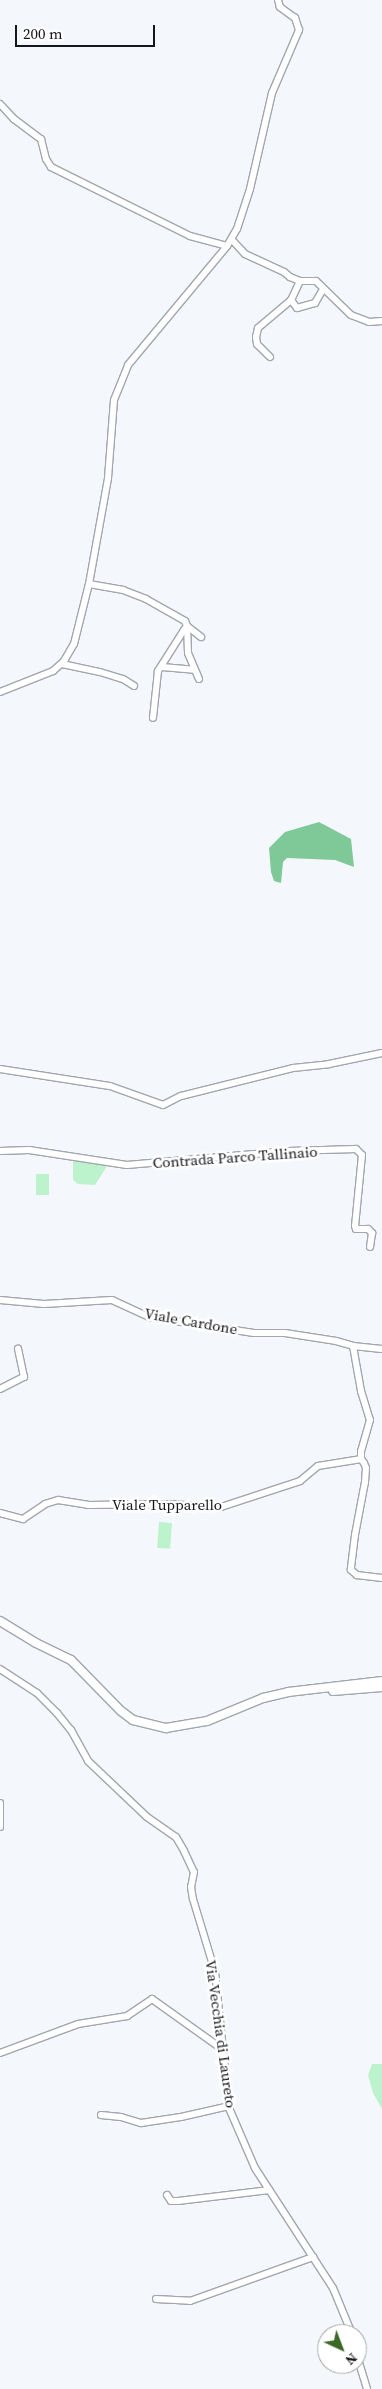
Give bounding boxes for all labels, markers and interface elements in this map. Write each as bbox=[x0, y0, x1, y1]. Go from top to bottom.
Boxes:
scale bar bbox=[18, 15, 158, 47]
text: 200 m bbox=[23, 23, 63, 44]
street label: Contrada Parco Tallinaio bbox=[152, 1142, 318, 1172]
street label: Viale Cardone bbox=[143, 1304, 239, 1338]
street label: Viale Tupparello bbox=[112, 1496, 222, 1514]
street label: Via Vecchia di Laureto bbox=[202, 1959, 240, 2109]
north arrow bbox=[317, 2324, 367, 2374]
text: N bbox=[341, 2348, 362, 2370]

